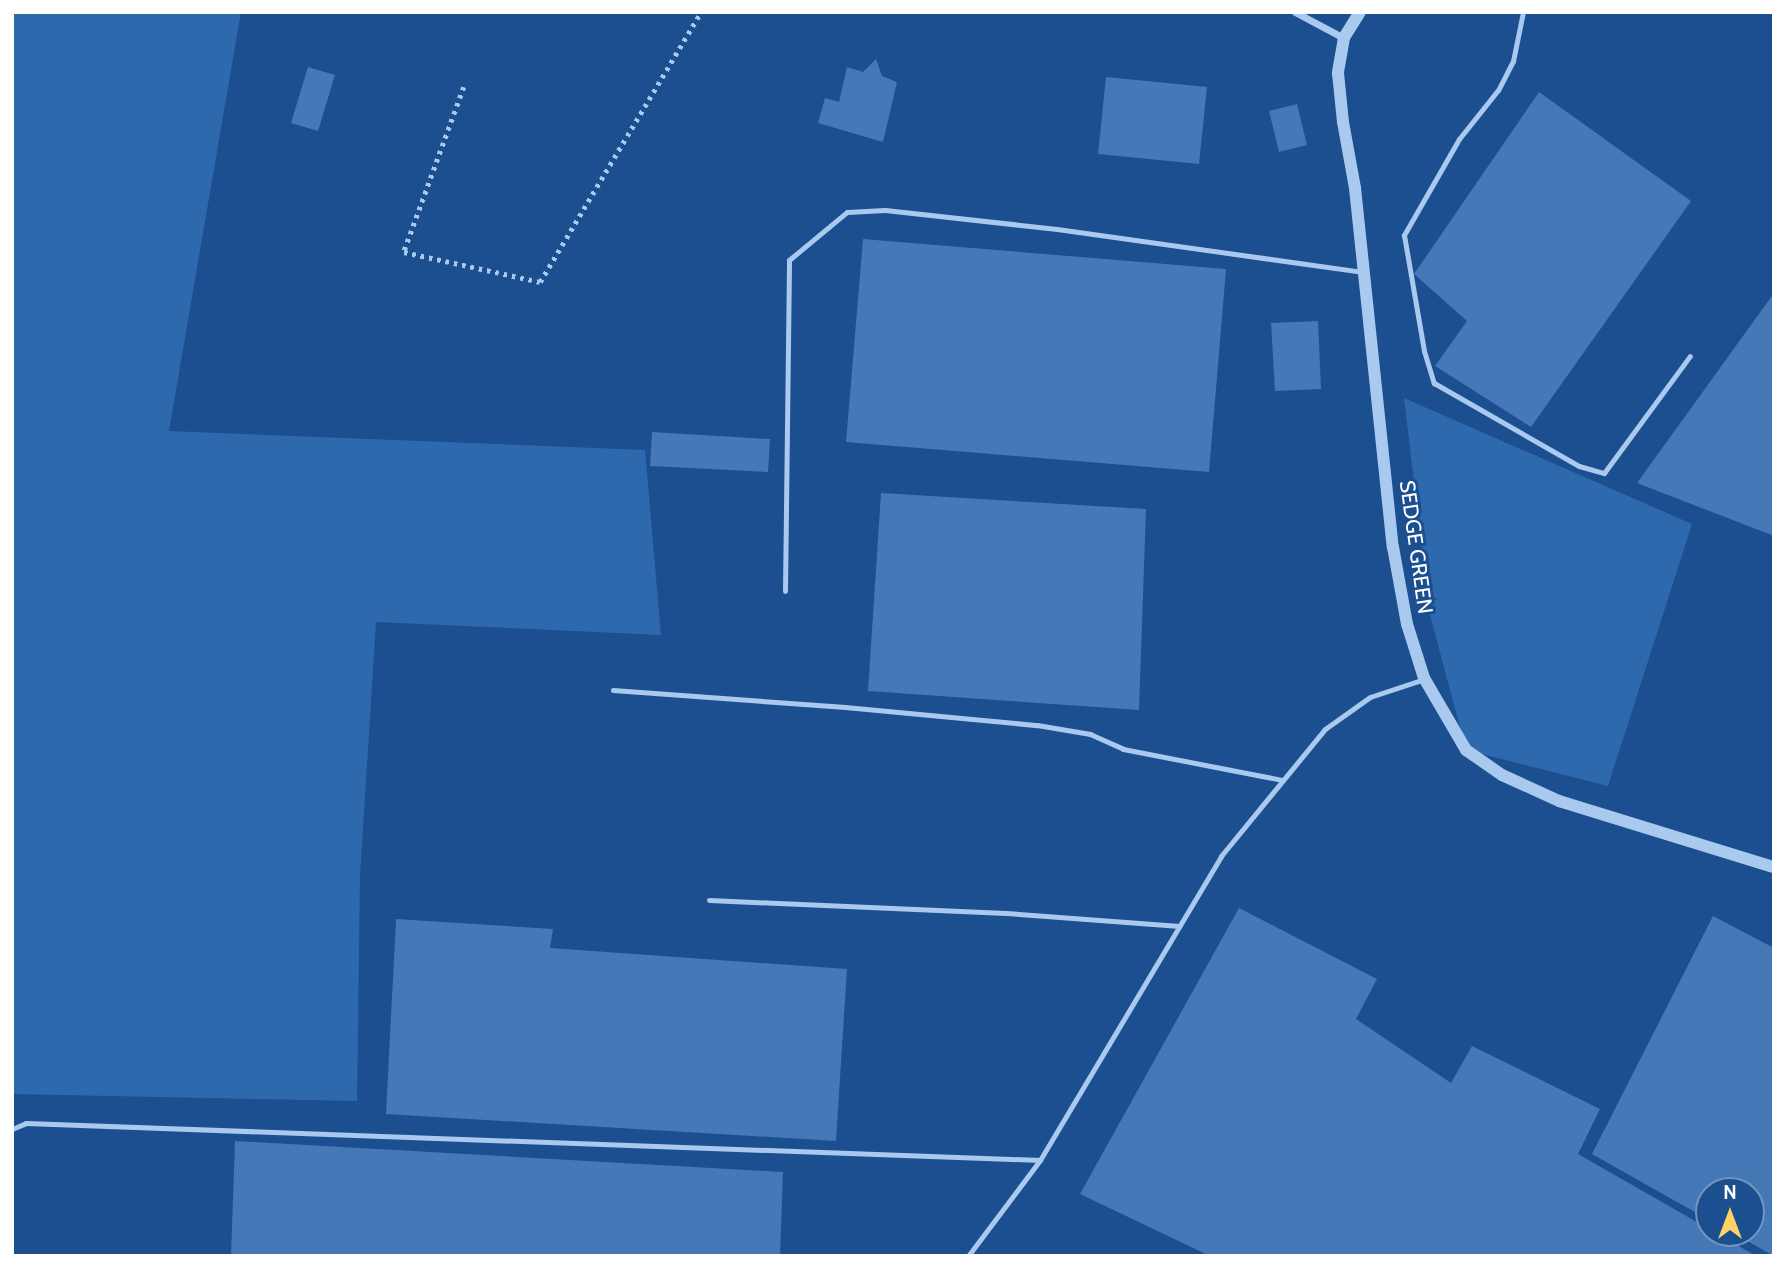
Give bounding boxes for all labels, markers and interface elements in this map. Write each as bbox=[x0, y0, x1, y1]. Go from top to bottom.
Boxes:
street label: SEDGE GREEN bbox=[1394, 479, 1438, 615]
north arrow bbox=[1695, 1177, 1765, 1247]
text: N bbox=[1723, 1181, 1737, 1204]

